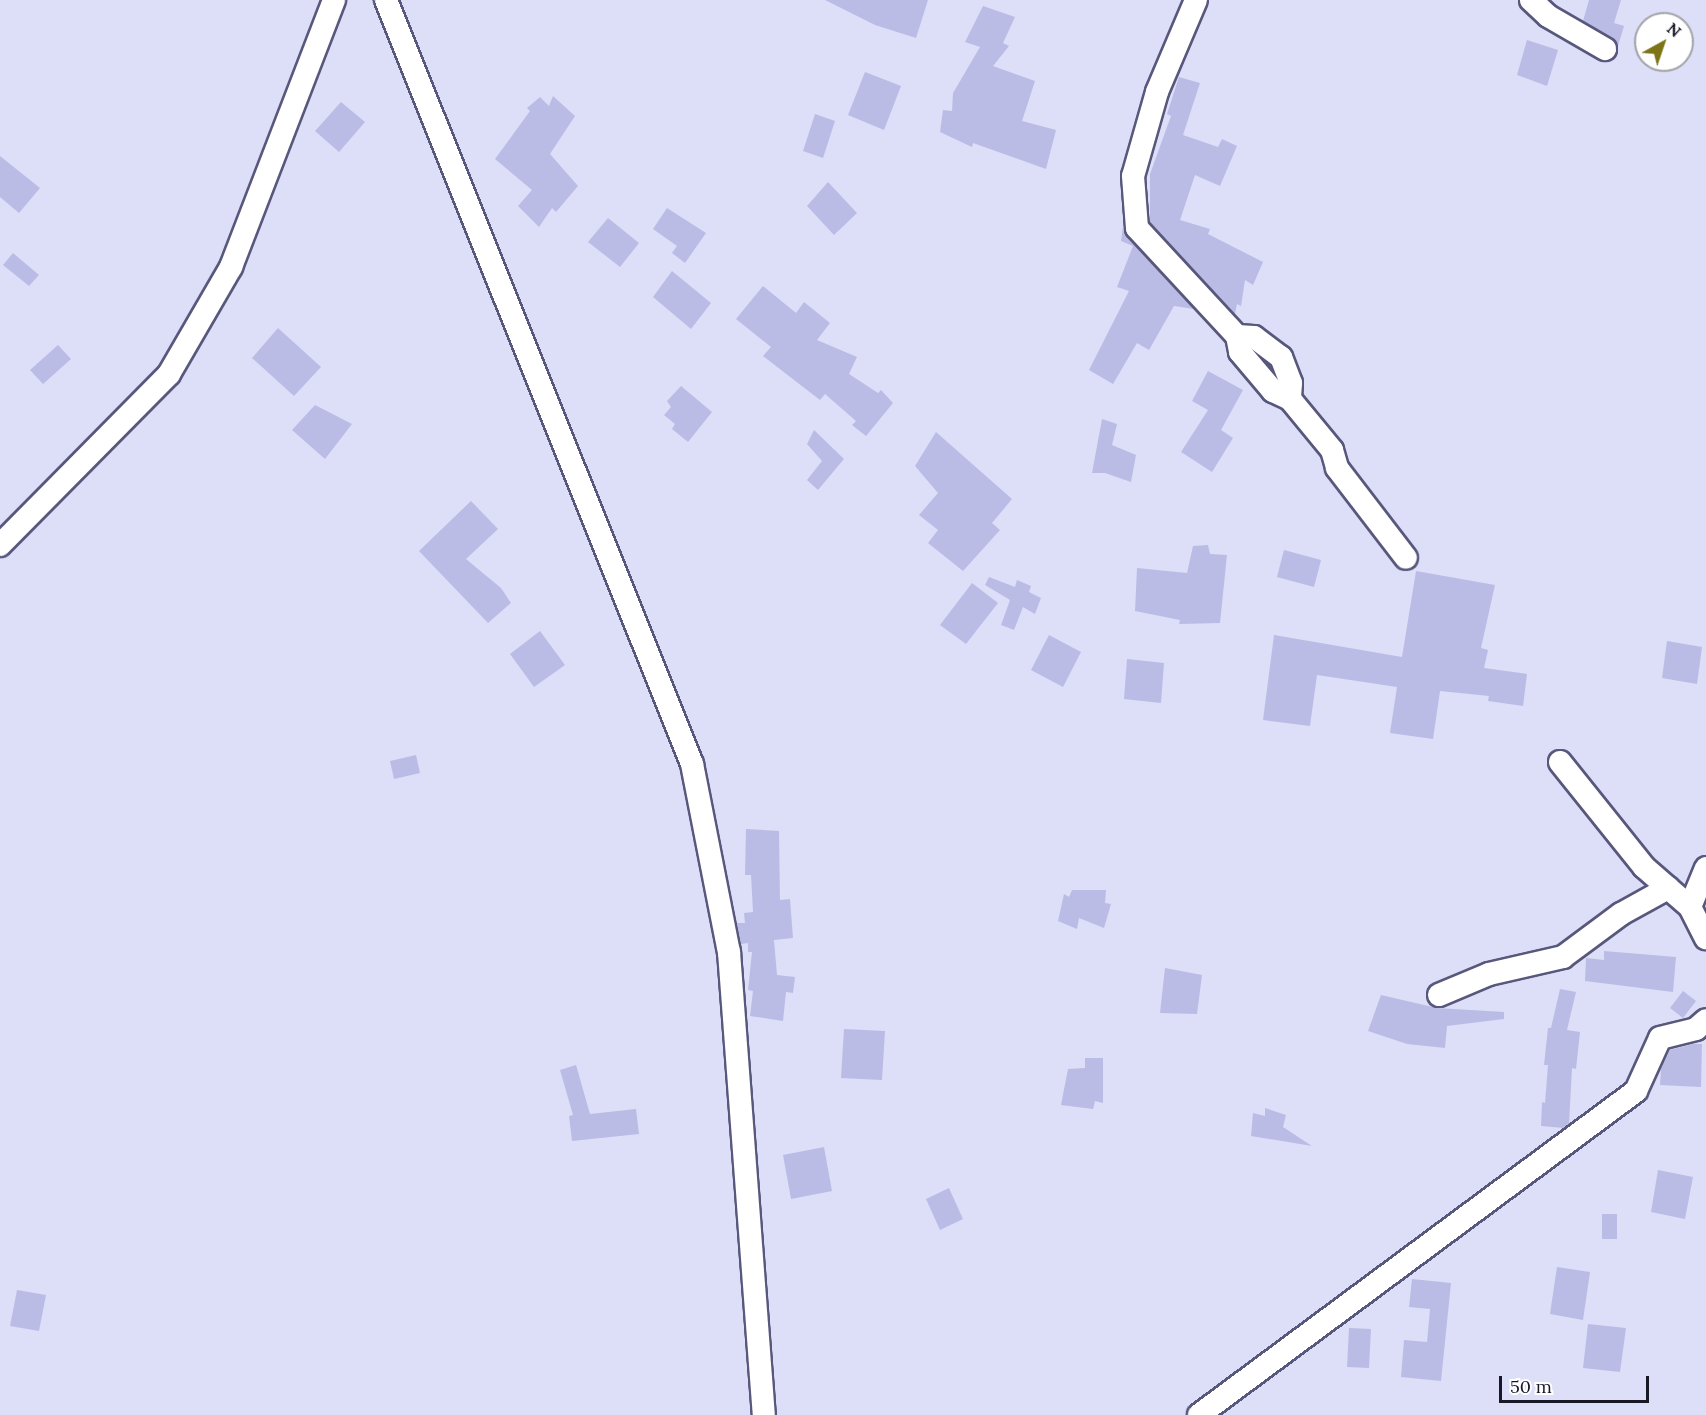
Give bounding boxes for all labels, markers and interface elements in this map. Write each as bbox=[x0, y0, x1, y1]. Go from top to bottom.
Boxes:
north arrow bbox=[1634, 12, 1694, 72]
text: N bbox=[1663, 18, 1685, 41]
scale bar bbox=[1502, 1364, 1652, 1402]
text: 50 m bbox=[1510, 1375, 1552, 1398]

